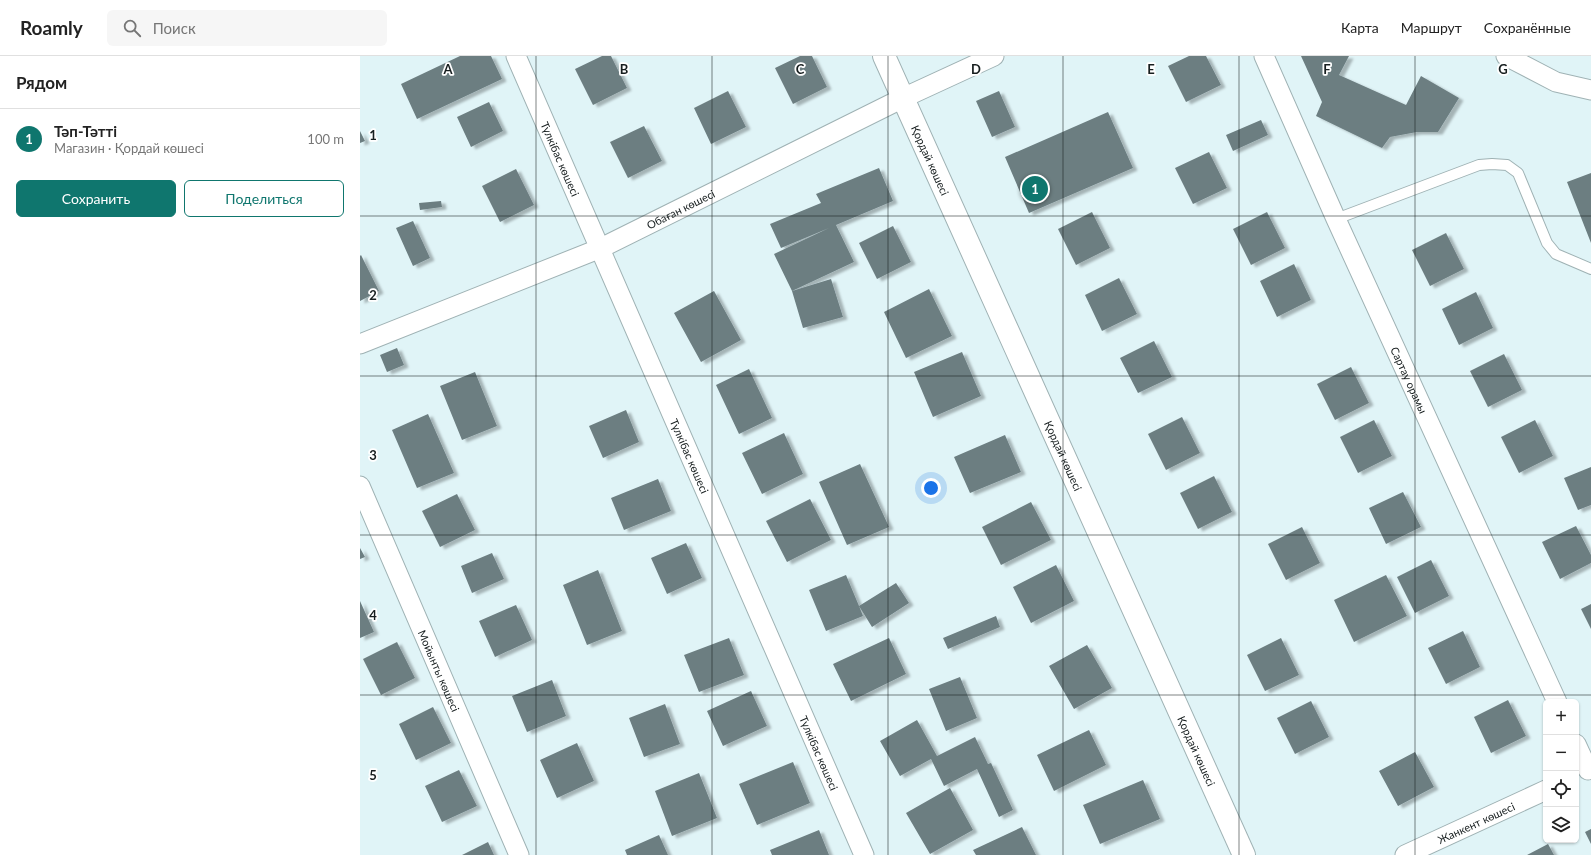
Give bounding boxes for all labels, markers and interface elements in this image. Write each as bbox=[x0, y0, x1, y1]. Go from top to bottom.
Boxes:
search box bbox=[107, 10, 387, 46]
text: Roamly bbox=[20, 16, 83, 39]
icon: search bbox=[121, 17, 143, 39]
text: Поиск bbox=[153, 19, 196, 37]
text: Карта bbox=[1341, 19, 1379, 36]
text: Маршрут bbox=[1401, 19, 1462, 36]
text: Сохранённые bbox=[1484, 19, 1571, 36]
text: A bbox=[442, 61, 453, 77]
text: B bbox=[620, 61, 629, 77]
text: C bbox=[796, 61, 805, 77]
text: D bbox=[971, 61, 981, 77]
text: E bbox=[1147, 61, 1155, 77]
text: F bbox=[1323, 61, 1331, 77]
text: G bbox=[1498, 61, 1508, 77]
text: Рядом bbox=[16, 72, 67, 93]
street label: Түлкібас көшесі bbox=[539, 119, 583, 198]
text: Тәп-Тәтті bbox=[54, 122, 117, 140]
street label: Қордай көшесі bbox=[909, 123, 952, 197]
text: 1 bbox=[369, 127, 377, 143]
text: 1 bbox=[25, 131, 33, 147]
text: 100 m bbox=[307, 131, 344, 147]
text: Магазин · Қордай көшесі bbox=[54, 140, 204, 156]
pin: 1 bbox=[1022, 174, 1048, 204]
button: Сохранить bbox=[16, 180, 176, 217]
button: Поделиться bbox=[184, 180, 344, 217]
street label: Обаған көшесі bbox=[644, 186, 717, 231]
text: 2 bbox=[369, 287, 377, 303]
street label: Сартау орамы bbox=[1389, 344, 1430, 415]
street label: Түлкібас көшесі bbox=[668, 416, 712, 495]
street label: Қордай көшесі bbox=[1042, 418, 1086, 493]
text: 3 bbox=[369, 447, 377, 463]
your location bbox=[921, 478, 941, 498]
text: 4 bbox=[369, 607, 377, 623]
street label: Мойынты көшесі bbox=[416, 628, 463, 714]
map controls bbox=[1543, 699, 1579, 843]
button: + bbox=[1543, 699, 1579, 735]
street label: Түлкібас көшесі bbox=[798, 714, 842, 792]
street label: Қордай көшесі bbox=[1176, 714, 1219, 788]
button: − bbox=[1543, 735, 1579, 771]
text: 5 bbox=[369, 767, 377, 783]
button: locate bbox=[1543, 771, 1579, 807]
street label: Жанкент көшесі bbox=[1435, 799, 1517, 846]
button: layers bbox=[1543, 807, 1579, 843]

